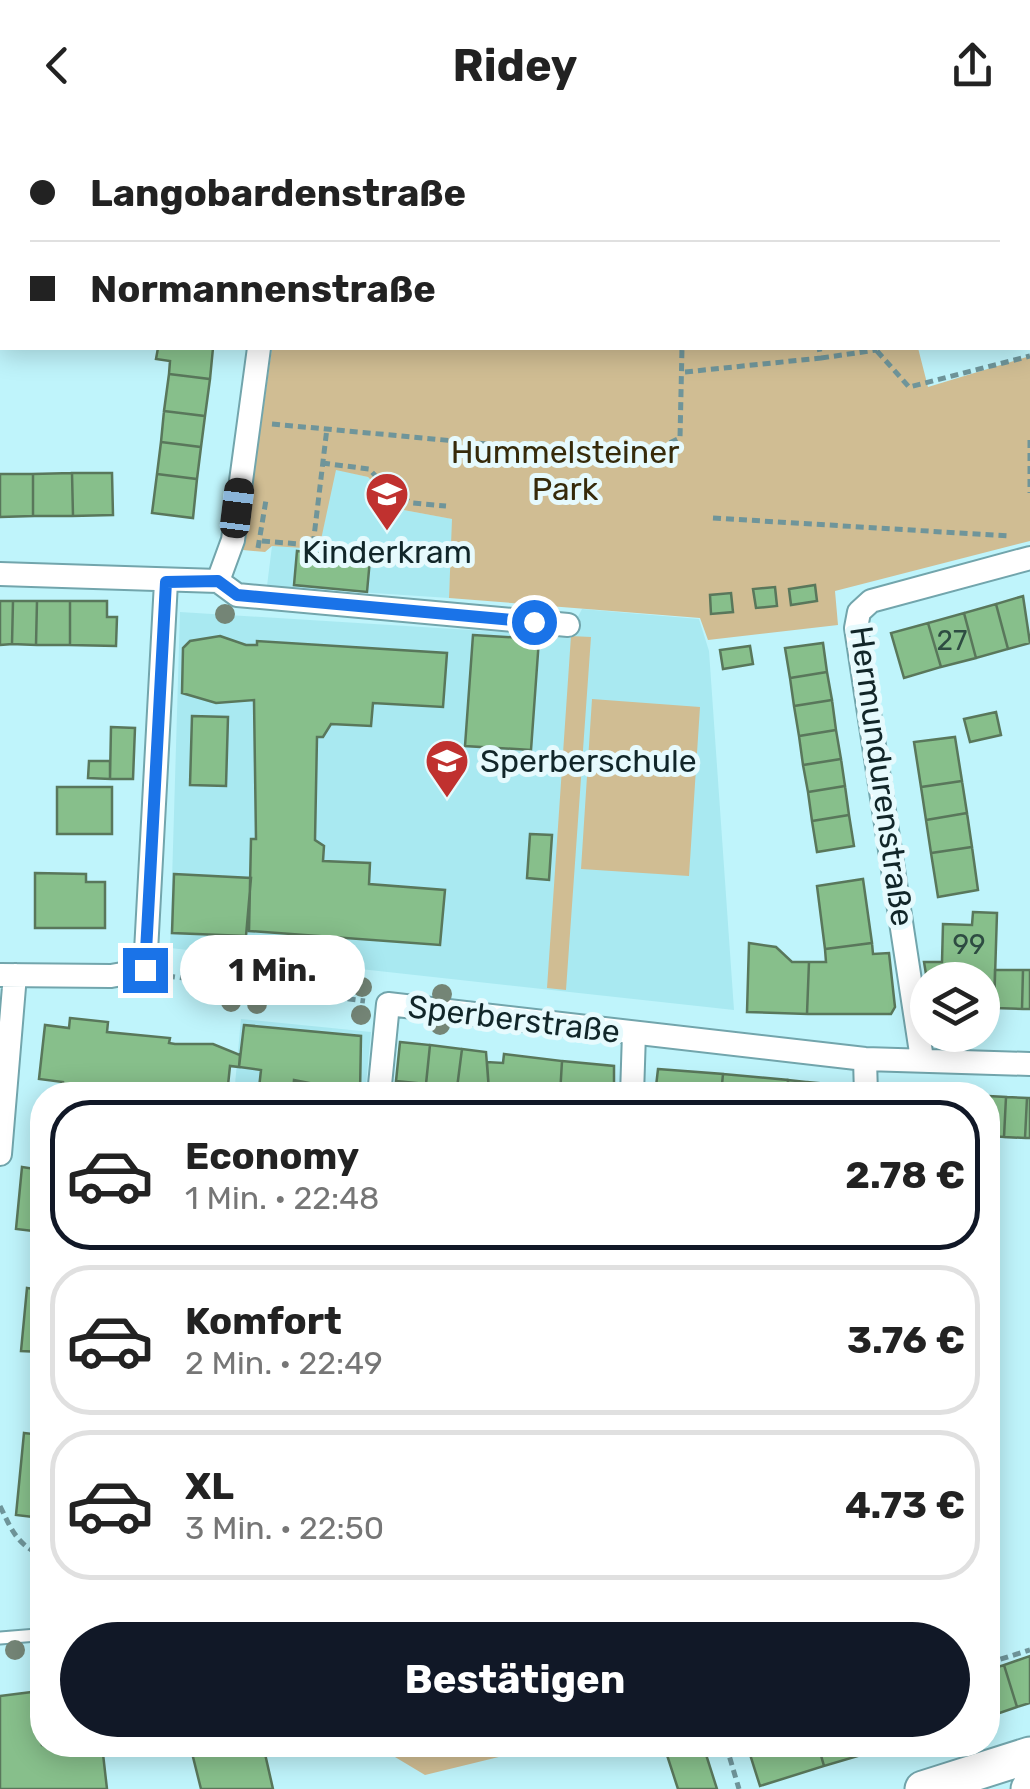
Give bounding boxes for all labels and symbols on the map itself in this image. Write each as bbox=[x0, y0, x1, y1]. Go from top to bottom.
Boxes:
park label: Hummelsteiner Park bbox=[451, 433, 679, 508]
school or university icon: Kinderkram bbox=[364, 471, 410, 532]
car bbox=[218, 476, 256, 540]
place label: Kinderkram bbox=[302, 533, 472, 571]
route start bbox=[512, 600, 557, 645]
street label: Hermundurenstraße bbox=[842, 624, 922, 928]
house number: 27 bbox=[937, 624, 967, 657]
school or university icon: Sperberschule bbox=[424, 738, 470, 799]
place label: Sperberschule bbox=[480, 742, 697, 780]
house number: 99 bbox=[952, 928, 986, 961]
callout: 1 Min. bbox=[180, 935, 365, 1005]
route end bbox=[123, 948, 168, 993]
street label: Sperberstraße bbox=[406, 987, 622, 1051]

